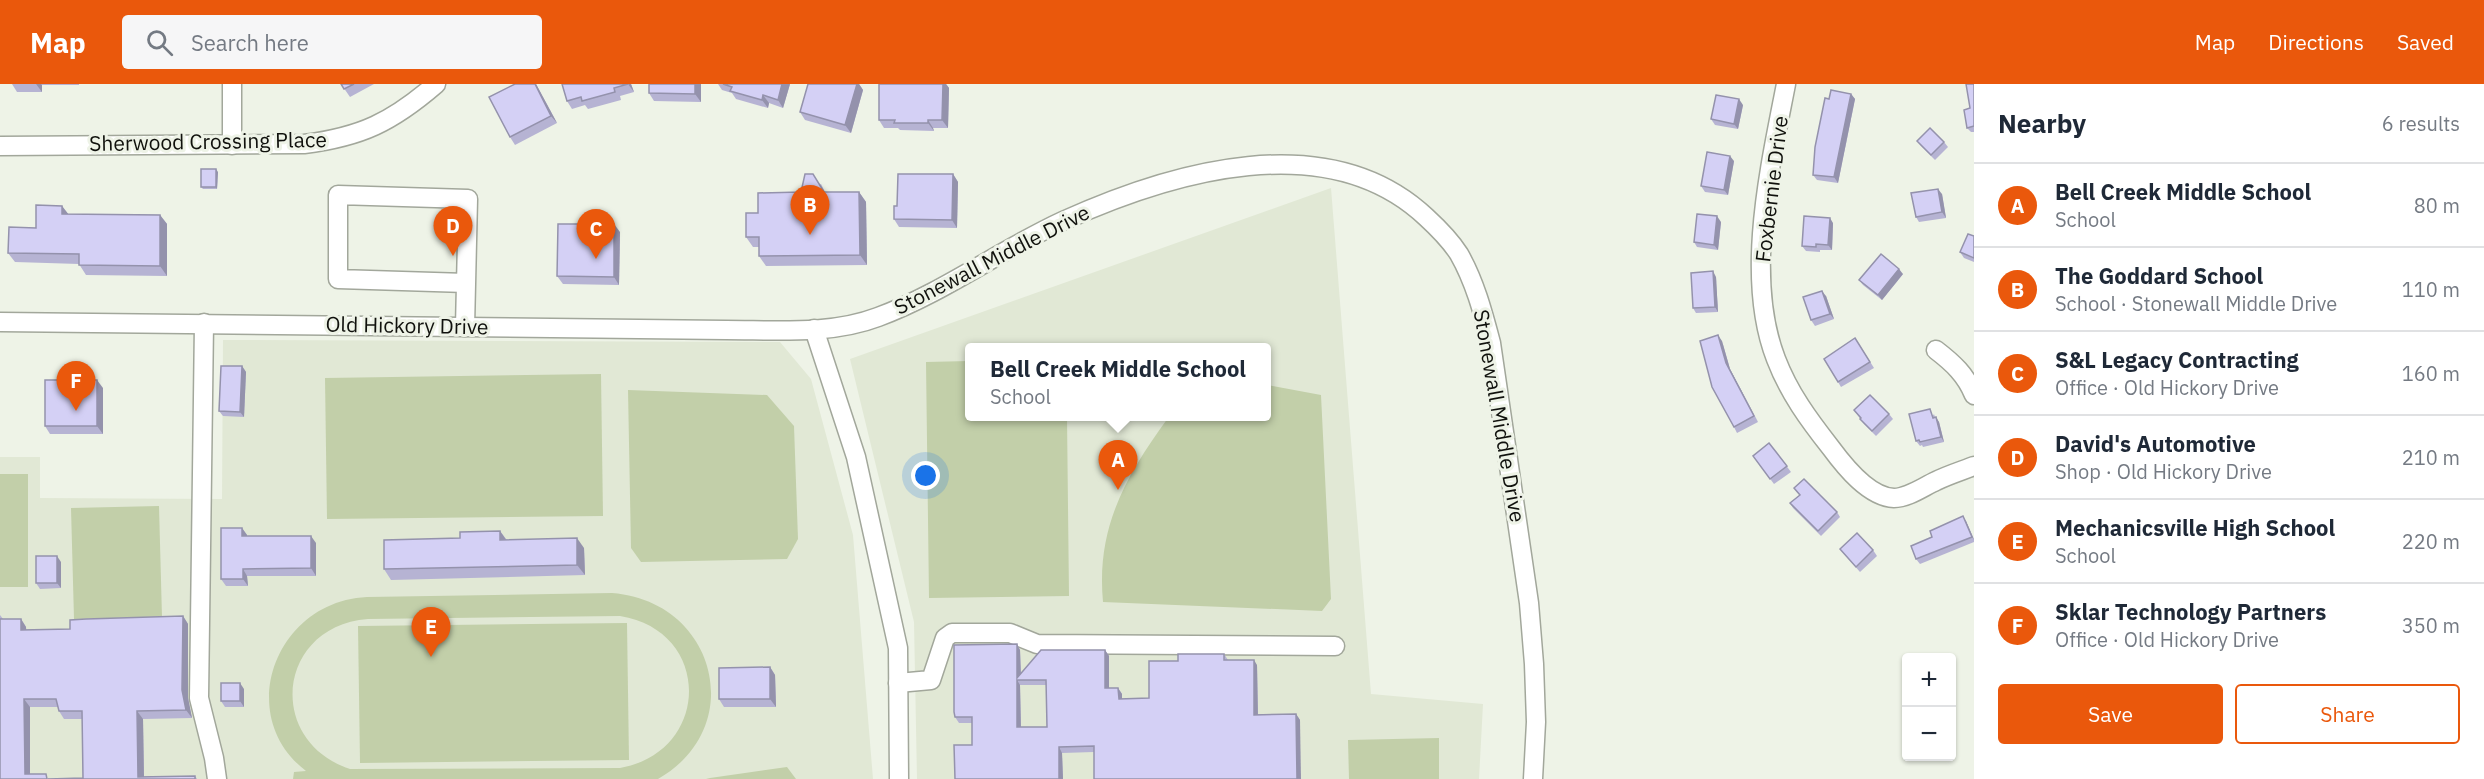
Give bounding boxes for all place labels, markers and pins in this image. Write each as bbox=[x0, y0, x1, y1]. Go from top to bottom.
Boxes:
pin: B bbox=[790, 186, 830, 235]
pin: D bbox=[434, 206, 472, 256]
pin: C bbox=[576, 210, 616, 259]
pin: F bbox=[56, 362, 96, 411]
pin: A bbox=[1098, 440, 1138, 490]
pin: E bbox=[412, 608, 450, 657]

